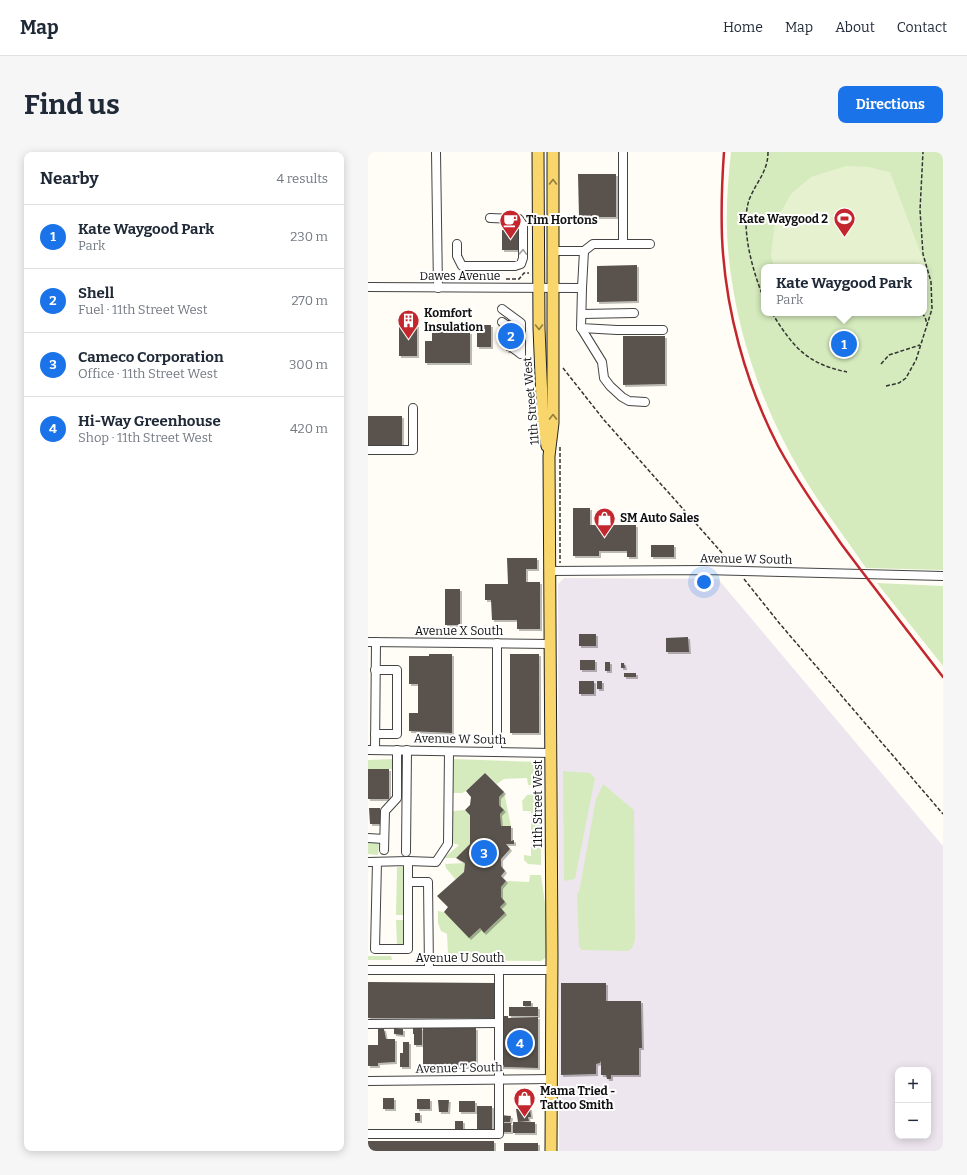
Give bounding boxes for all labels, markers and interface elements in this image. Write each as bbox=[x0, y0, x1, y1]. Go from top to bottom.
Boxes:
text: Map bbox=[20, 16, 59, 39]
text: Home bbox=[723, 19, 763, 36]
text: Map bbox=[785, 19, 813, 36]
text: About bbox=[835, 19, 875, 36]
text: Contact bbox=[897, 19, 947, 36]
button: Directions bbox=[838, 86, 943, 123]
text: Find us bbox=[24, 88, 120, 121]
text: Nearby bbox=[40, 168, 99, 189]
text: 4 results bbox=[276, 171, 328, 186]
one-way arrow bbox=[549, 179, 557, 185]
sports icon: Kate Waygood 2 bbox=[831, 206, 857, 239]
cafe icon: Tim Hortons bbox=[498, 207, 524, 240]
place label: Kate Waygood 2 bbox=[739, 212, 828, 226]
place label: Tim Hortons bbox=[526, 213, 598, 227]
text: Kate Waygood Park bbox=[78, 220, 214, 238]
text: 1 bbox=[50, 229, 56, 244]
text: 230 m bbox=[290, 229, 328, 244]
text: Park bbox=[78, 238, 105, 253]
one-way arrow bbox=[518, 249, 527, 255]
popup bbox=[761, 264, 927, 316]
street label: Dawes Avenue bbox=[420, 269, 500, 283]
text: Kate Waygood Park bbox=[776, 274, 912, 292]
text: Shell bbox=[78, 284, 114, 302]
text: Park bbox=[776, 292, 803, 307]
text: 2 bbox=[49, 293, 57, 308]
text: 270 m bbox=[291, 293, 328, 308]
text: Fuel · 11th Street West bbox=[78, 302, 208, 317]
place label: Komfort Insulation bbox=[424, 306, 483, 334]
building icon: Komfort Insulation bbox=[395, 307, 421, 340]
pin: 2 bbox=[498, 321, 524, 351]
one-way arrow bbox=[535, 324, 543, 330]
pin: 1 bbox=[831, 329, 857, 359]
text: Cameco Corporation bbox=[78, 348, 224, 366]
street label: 11th Street West bbox=[520, 356, 542, 446]
text: 3 bbox=[49, 357, 57, 372]
text: 300 m bbox=[289, 357, 328, 372]
text: Office · 11th Street West bbox=[78, 366, 218, 381]
text: Hi-Way Greenhouse bbox=[78, 412, 221, 430]
one-way arrow bbox=[549, 414, 557, 420]
text: 4 bbox=[49, 421, 57, 436]
text: 420 m bbox=[290, 421, 328, 436]
text: Shop · 11th Street West bbox=[78, 430, 213, 445]
shop icon: SM Auto Sales bbox=[591, 505, 617, 538]
place label: SM Auto Sales bbox=[620, 511, 699, 525]
street label: Avenue W South bbox=[700, 551, 793, 567]
your location bbox=[694, 572, 714, 592]
street label: Avenue X South bbox=[415, 624, 504, 638]
street label: Avenue W South bbox=[414, 731, 507, 747]
street label: 11th Street West bbox=[531, 759, 545, 848]
pin: 3 bbox=[471, 838, 497, 868]
street label: Avenue U South bbox=[415, 951, 505, 965]
pin: 4 bbox=[507, 1028, 533, 1058]
street label: Avenue T South bbox=[415, 1060, 503, 1076]
map controls bbox=[895, 1067, 931, 1139]
button: + bbox=[895, 1067, 931, 1103]
place label: Mama Tried - Tattoo Smith bbox=[540, 1084, 615, 1112]
shop icon: Mama Tried - Tattoo Smith bbox=[512, 1085, 538, 1118]
button: − bbox=[895, 1103, 931, 1139]

